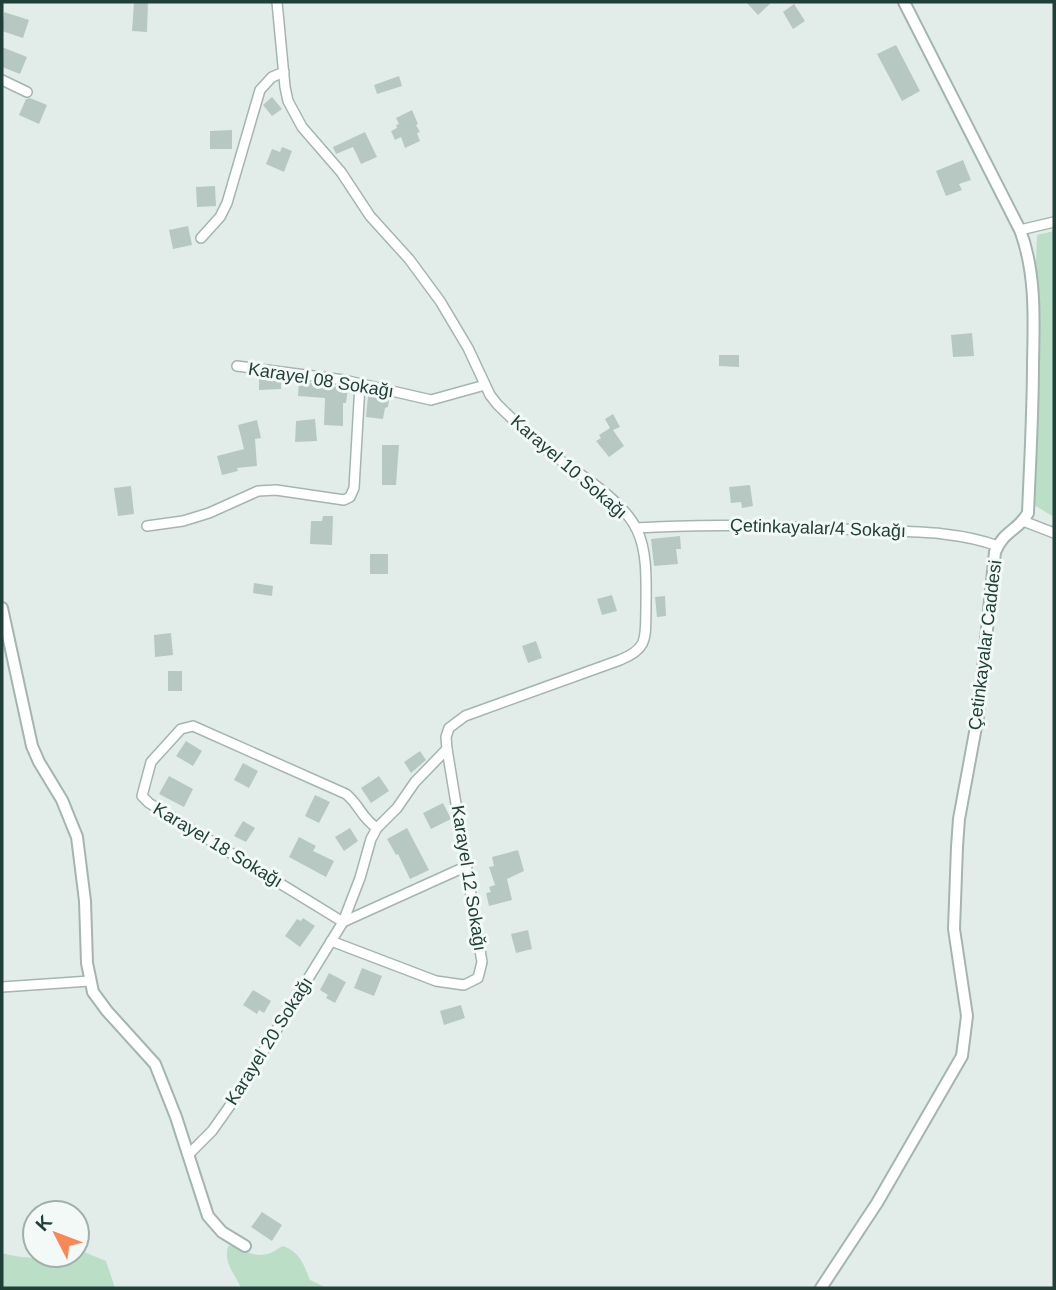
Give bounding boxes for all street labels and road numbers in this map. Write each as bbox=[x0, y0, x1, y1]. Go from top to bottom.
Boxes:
street label: Karayel 08 Sokağı bbox=[247, 359, 395, 401]
street label: Karayel 10 Sokağı bbox=[507, 411, 631, 523]
street label: Çetinkayalar/4 Sokağı bbox=[730, 515, 906, 541]
street label: Çetinkayalar Caddesi bbox=[965, 559, 1005, 731]
street label: Karayel 18 Sokağı bbox=[150, 799, 286, 891]
street label: Karayel 12 Sokağı bbox=[448, 804, 490, 952]
street label: Karayel 20 Sokağı bbox=[222, 973, 316, 1109]

